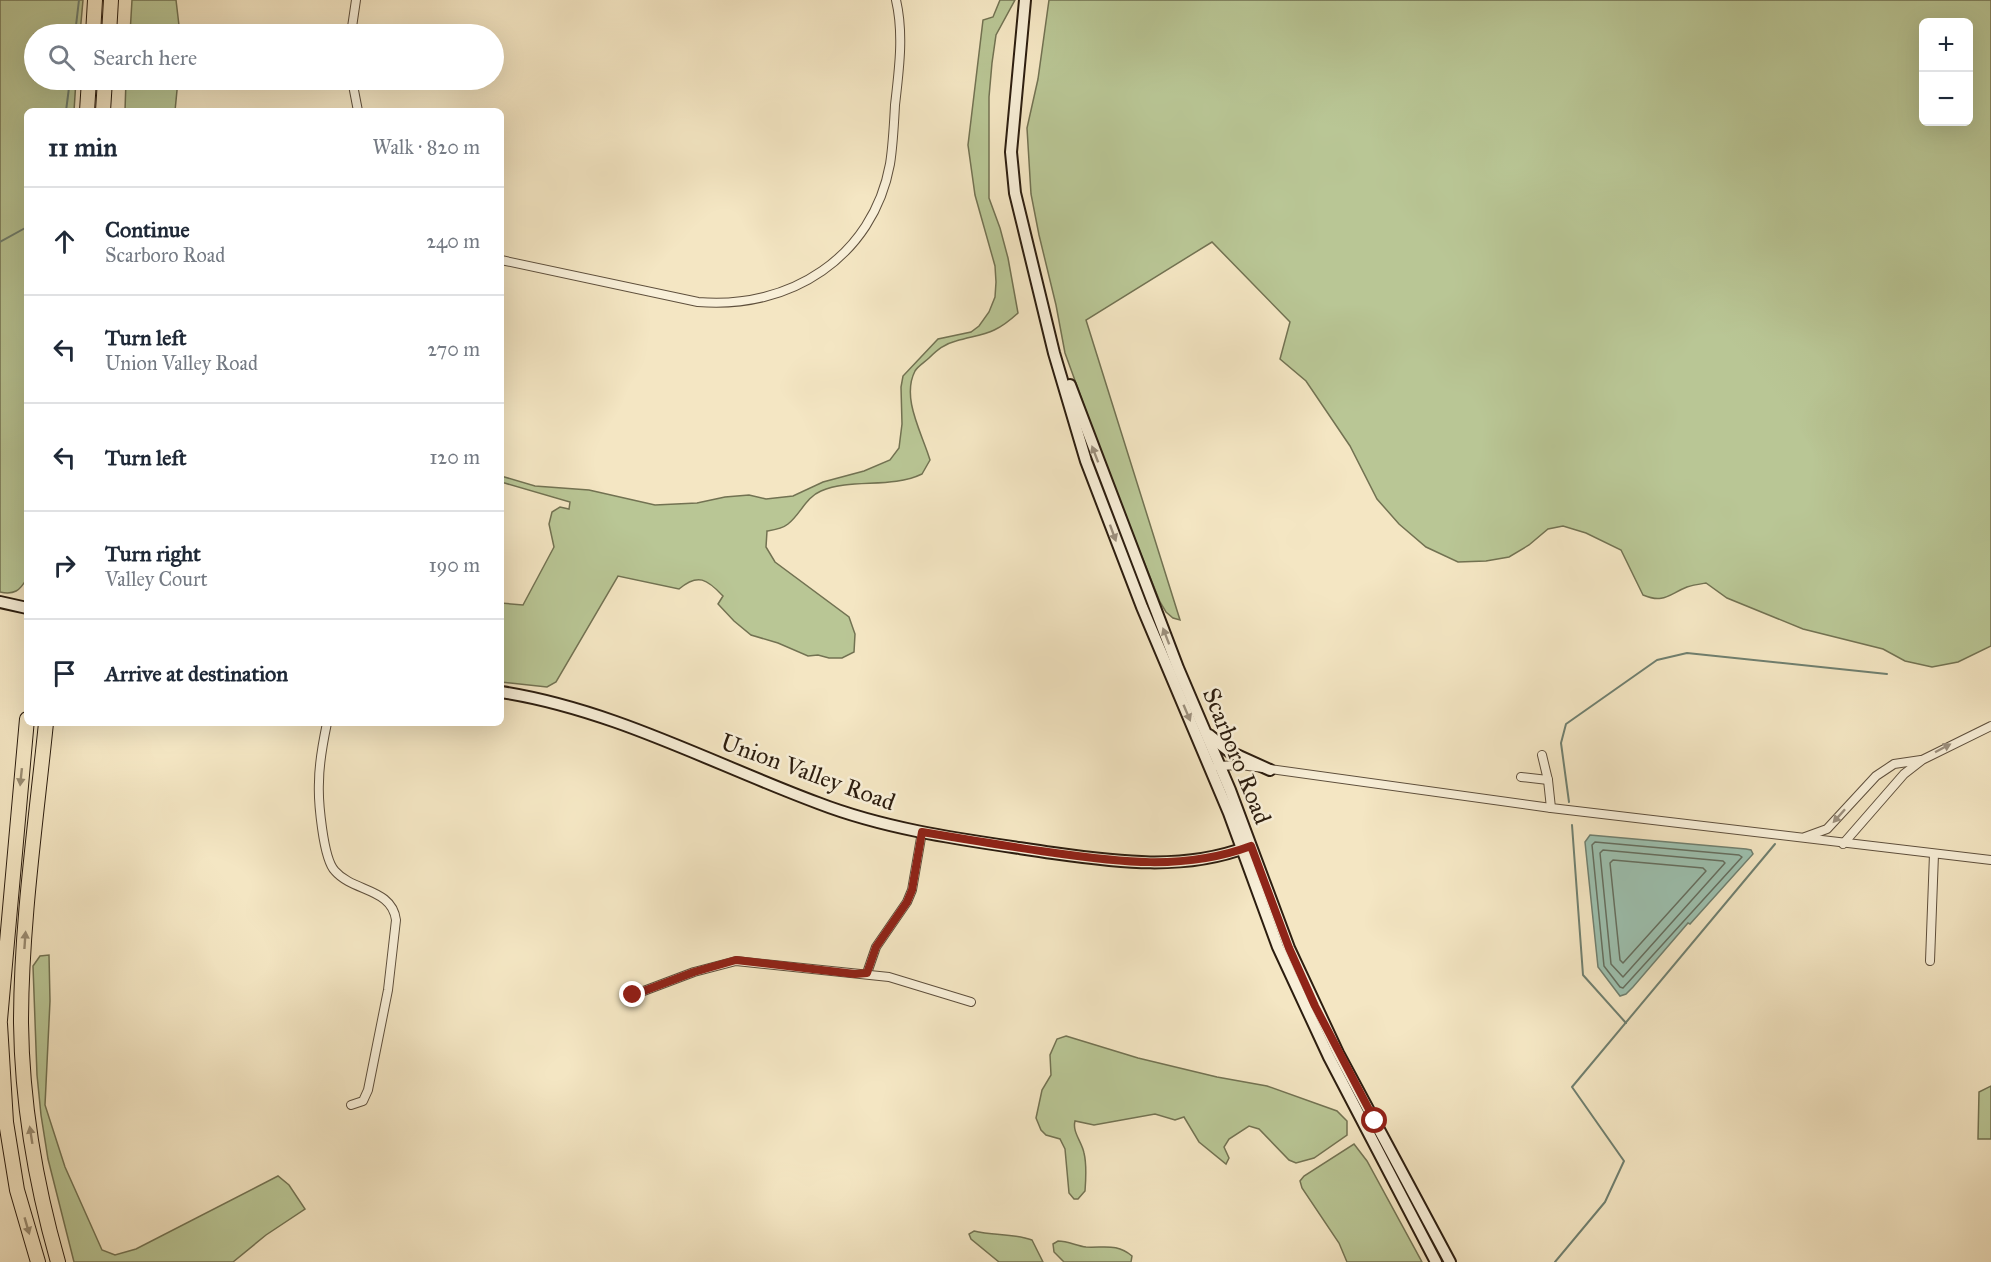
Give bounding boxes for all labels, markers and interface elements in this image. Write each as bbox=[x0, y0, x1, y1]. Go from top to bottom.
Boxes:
map controls bbox=[1919, 18, 1973, 126]
button: + bbox=[1919, 18, 1973, 72]
search box bbox=[24, 24, 504, 90]
icon: search bbox=[45, 41, 78, 74]
text: Search here bbox=[93, 44, 197, 71]
button: − bbox=[1919, 72, 1973, 126]
text: 11 min bbox=[48, 131, 117, 163]
text: Walk · 820 m bbox=[373, 135, 480, 159]
text: Continue bbox=[105, 216, 190, 243]
icon: ahead bbox=[48, 225, 81, 258]
text: 240 m bbox=[426, 229, 480, 253]
text: Scarboro Road bbox=[105, 243, 225, 267]
text: Turn left bbox=[105, 324, 187, 351]
icon: left bbox=[48, 333, 81, 366]
text: 270 m bbox=[427, 337, 480, 361]
text: Union Valley Road bbox=[105, 351, 258, 375]
icon: left bbox=[48, 441, 81, 474]
text: Turn left bbox=[105, 444, 187, 471]
text: 120 m bbox=[429, 445, 480, 469]
one-way arrow bbox=[1090, 445, 1100, 463]
one-way arrow bbox=[1109, 524, 1119, 542]
text: Turn right bbox=[105, 540, 201, 567]
icon: right bbox=[48, 549, 81, 582]
text: 190 m bbox=[429, 553, 480, 577]
text: Valley Court bbox=[105, 567, 208, 591]
one-way arrow bbox=[1160, 627, 1170, 645]
icon: arrive bbox=[48, 657, 81, 690]
text: Arrive at destination bbox=[105, 660, 288, 687]
street label: Scarboro Road bbox=[1196, 683, 1278, 829]
one-way arrow bbox=[1182, 705, 1192, 723]
street label: Union Valley Road bbox=[717, 727, 899, 817]
one-way arrow bbox=[1935, 743, 1952, 753]
one-way arrow bbox=[16, 768, 26, 787]
one-way arrow bbox=[1832, 809, 1846, 824]
one-way arrow bbox=[20, 931, 30, 950]
route end bbox=[619, 981, 645, 1007]
route start bbox=[1361, 1107, 1387, 1133]
one-way arrow bbox=[26, 1125, 35, 1144]
one-way arrow bbox=[23, 1217, 32, 1235]

